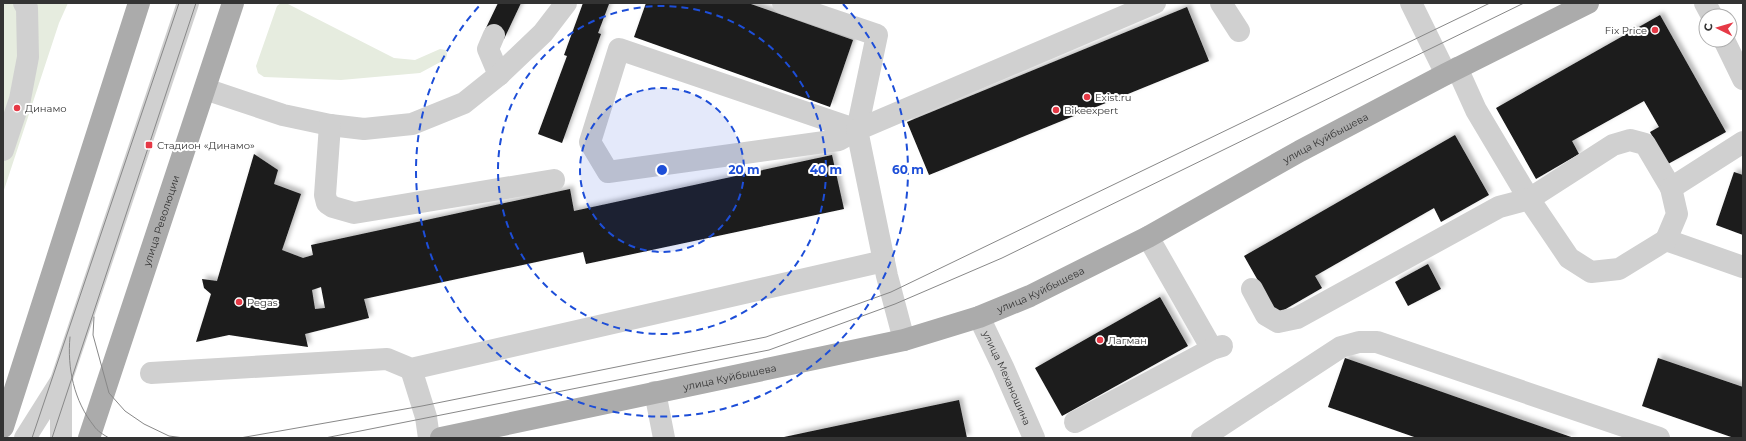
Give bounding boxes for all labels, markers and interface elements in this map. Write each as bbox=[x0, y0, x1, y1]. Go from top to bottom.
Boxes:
north arrow bbox=[1698, 8, 1738, 48]
text: С bbox=[1701, 23, 1715, 32]
place label: Fix Price bbox=[1605, 24, 1647, 37]
marker: Fix Price bbox=[1650, 25, 1660, 35]
place label: Exist.ru bbox=[1095, 91, 1131, 104]
marker: Exist.ru bbox=[1082, 92, 1092, 102]
place label: Динамо bbox=[25, 102, 67, 115]
marker: Динамо bbox=[12, 103, 22, 113]
place label: Bikeexpert bbox=[1064, 104, 1118, 117]
marker: Bikeexpert bbox=[1051, 105, 1061, 115]
street label: улица Куйбышева bbox=[1279, 110, 1370, 166]
place label: Стадион «Динамо» bbox=[157, 139, 255, 152]
marker: Стадион «Динамо» bbox=[144, 140, 154, 150]
text: 20 m bbox=[728, 162, 760, 177]
text: 40 m bbox=[810, 162, 842, 177]
text: 60 m bbox=[892, 162, 924, 177]
centre of rings bbox=[655, 163, 669, 177]
street label: улица Революции bbox=[140, 173, 182, 269]
street label: улица Куйбышева bbox=[994, 264, 1086, 316]
place label: Pegas bbox=[247, 296, 278, 309]
marker: Pegas bbox=[234, 297, 244, 307]
street label: улица Механошина bbox=[980, 327, 1034, 427]
place label: Лагман bbox=[1108, 334, 1147, 347]
marker: Лагман bbox=[1095, 335, 1105, 345]
street label: улица Куйбышева bbox=[681, 361, 777, 393]

